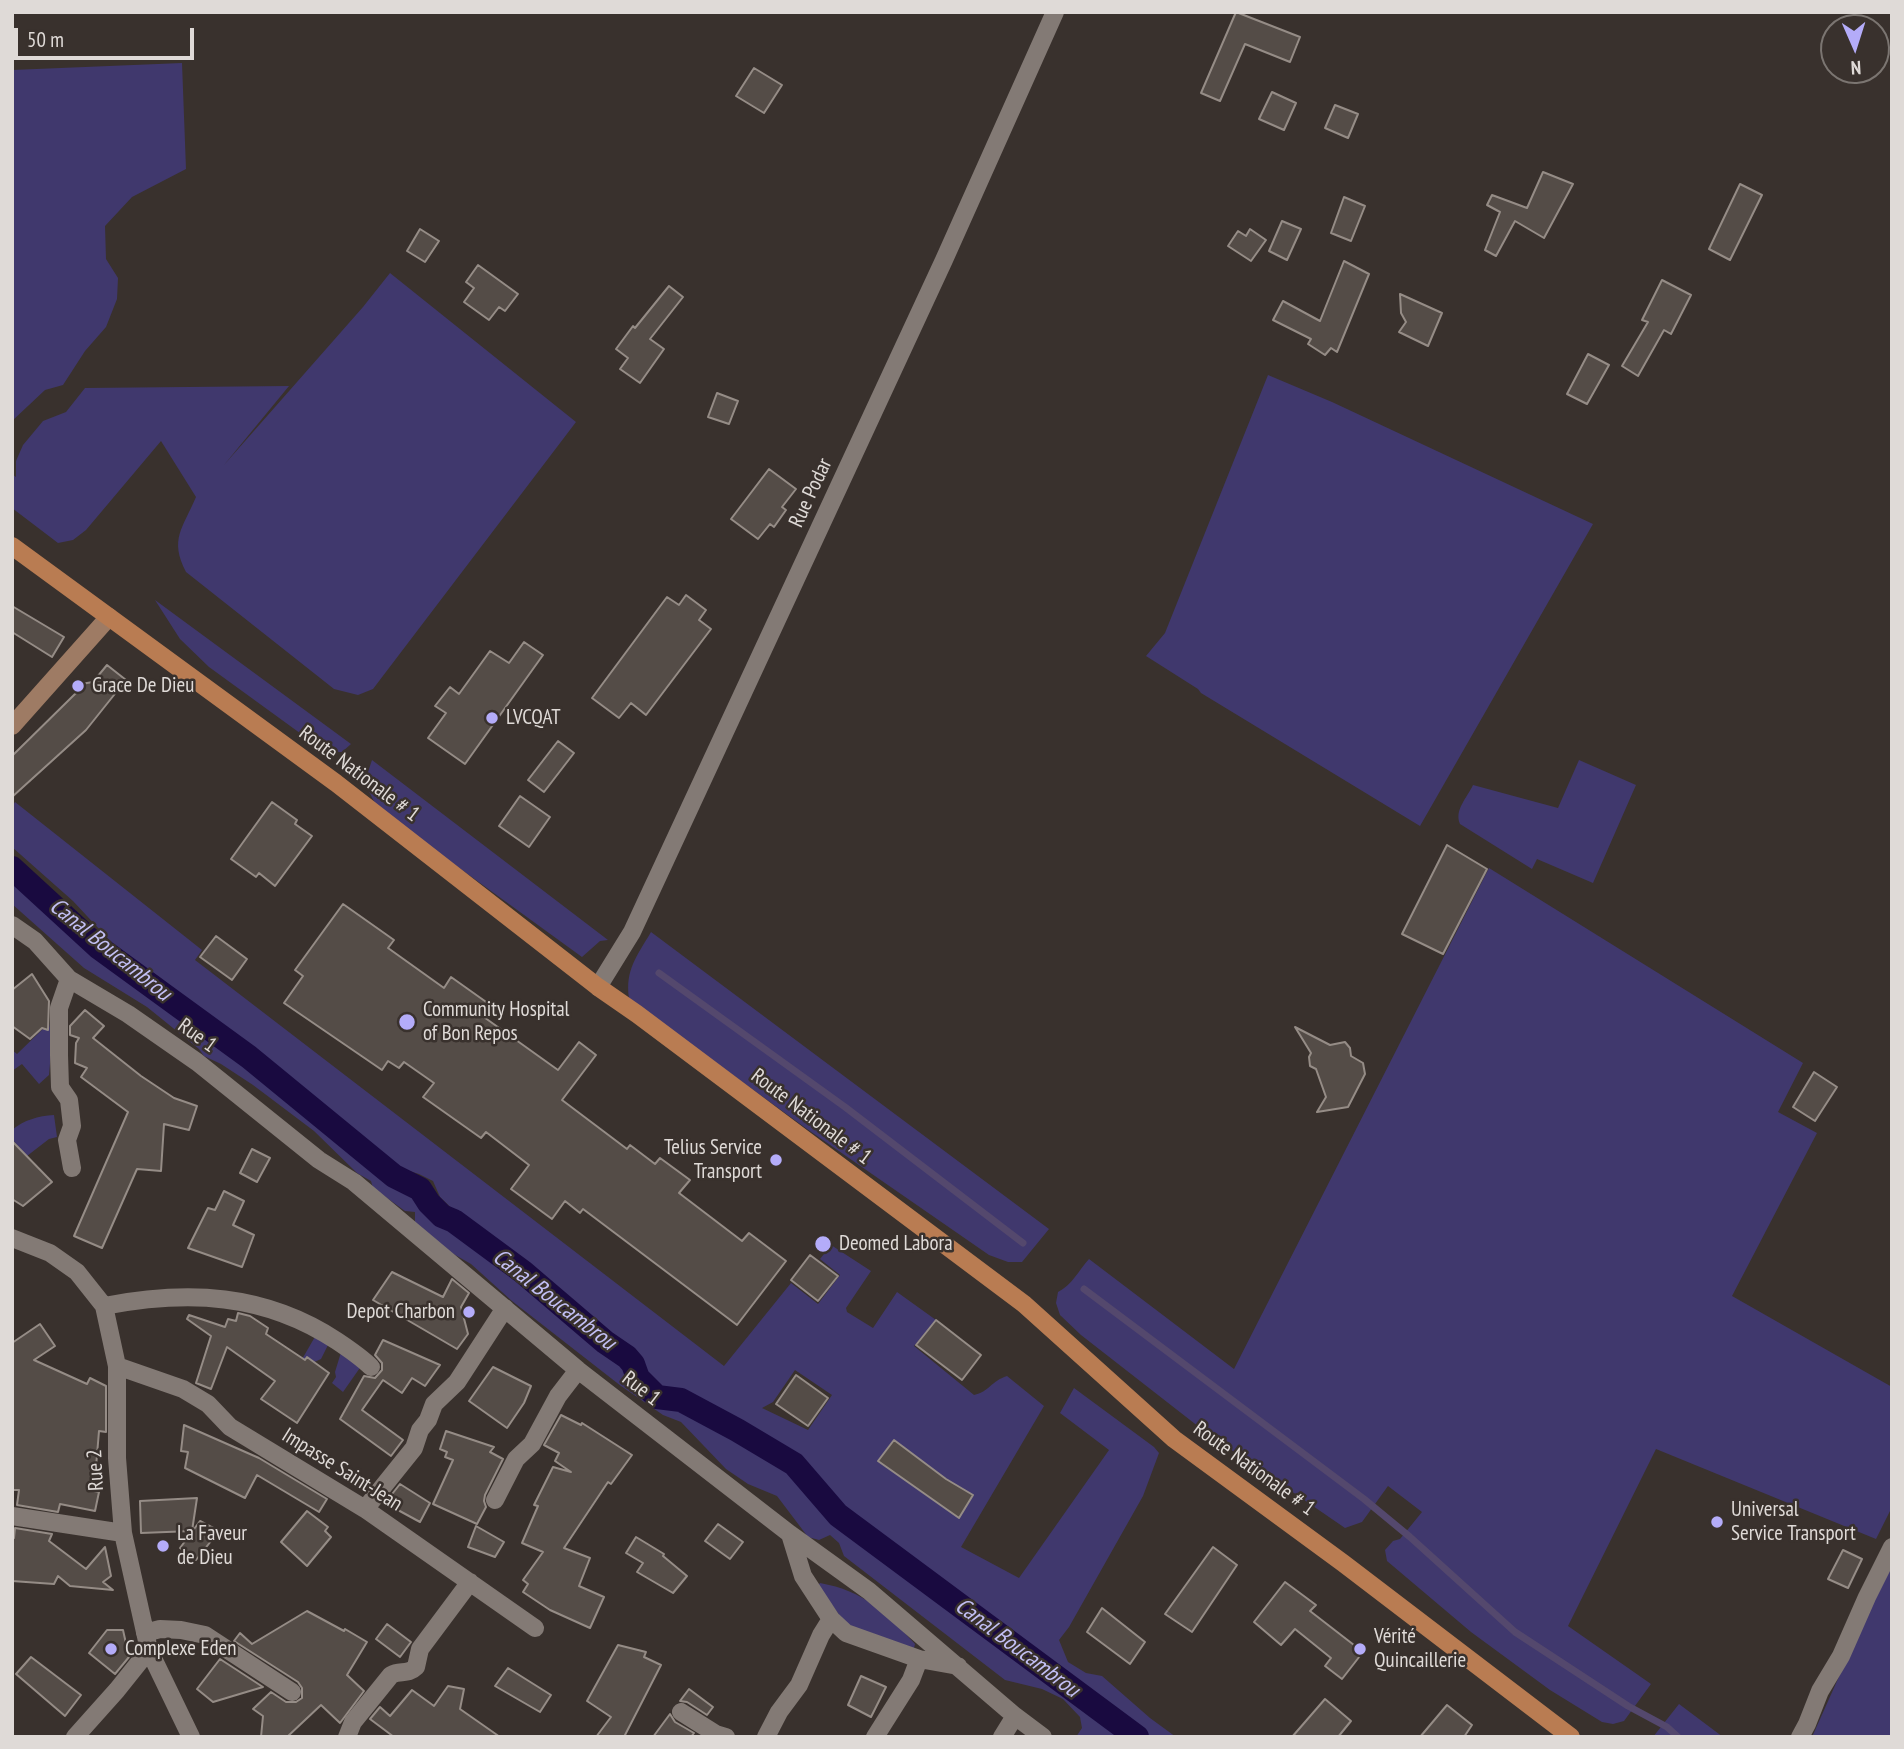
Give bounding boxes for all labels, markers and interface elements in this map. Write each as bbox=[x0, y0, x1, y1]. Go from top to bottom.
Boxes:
scale bar bbox=[18, 14, 198, 58]
north arrow bbox=[1820, 14, 1890, 84]
text: 50 m bbox=[27, 26, 64, 53]
text: N bbox=[1850, 56, 1862, 80]
street label: Rue Podar bbox=[784, 454, 838, 532]
place label: Grace De Dieu bbox=[92, 673, 194, 699]
marker: Grace De Dieu bbox=[70, 678, 86, 694]
place label: LVCQAT bbox=[506, 705, 561, 731]
marker: LVCQAT bbox=[484, 710, 500, 726]
street label: Route Nationale # 1 bbox=[294, 721, 424, 827]
water label: Canal Boucambrou bbox=[44, 893, 176, 1007]
place label: Community Hospital of Bon Repos bbox=[423, 997, 570, 1047]
marker: Community Hospital of Bon Repos bbox=[397, 1012, 417, 1032]
street label: Rue 1 bbox=[173, 1014, 221, 1058]
street label: Route Nationale # 1 bbox=[746, 1064, 876, 1170]
place label: Telius Service Transport bbox=[664, 1135, 762, 1185]
marker: Telius Service Transport bbox=[768, 1152, 784, 1168]
place label: Deomed Labora bbox=[839, 1231, 953, 1257]
marker: Deomed Labora bbox=[813, 1234, 833, 1254]
water label: Canal Boucambrou bbox=[487, 1243, 621, 1357]
place label: Depot Charbon bbox=[346, 1299, 455, 1325]
marker: Depot Charbon bbox=[461, 1304, 477, 1320]
street label: Rue 1 bbox=[617, 1366, 665, 1412]
street label: Route Nationale # 1 bbox=[1188, 1416, 1320, 1522]
street label: Impasse Saint-Jean bbox=[277, 1423, 407, 1517]
street label: Rue 2 bbox=[82, 1448, 110, 1492]
place label: Universal Service Transport bbox=[1731, 1497, 1856, 1547]
marker: Universal Service Transport bbox=[1709, 1514, 1725, 1530]
place label: La Faveur de Dieu bbox=[177, 1521, 247, 1571]
marker: La Faveur de Dieu bbox=[155, 1538, 171, 1554]
water label: Canal Boucambrou bbox=[949, 1592, 1085, 1704]
place label: Vérité Quincaillerie bbox=[1374, 1624, 1466, 1674]
place label: Complexe Eden bbox=[125, 1636, 236, 1662]
marker: Complexe Eden bbox=[103, 1641, 119, 1657]
marker: Vérité Quincaillerie bbox=[1352, 1641, 1368, 1657]

